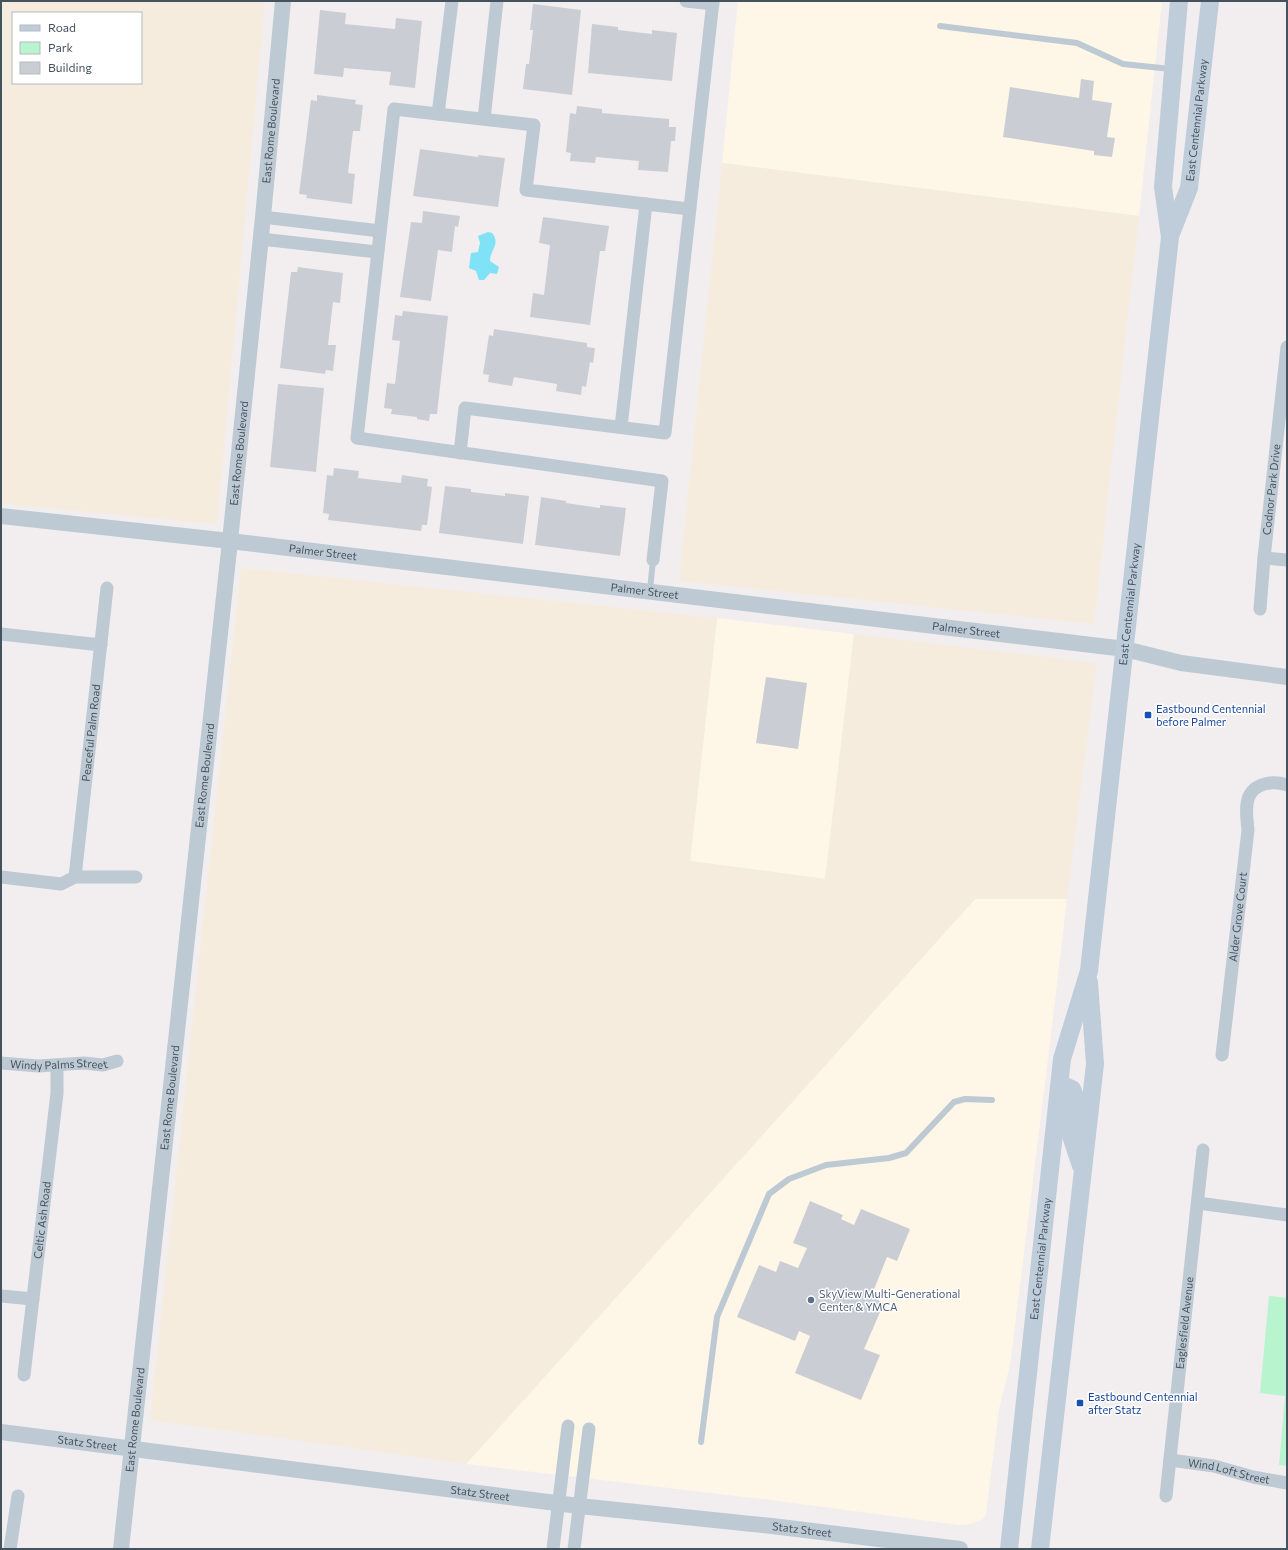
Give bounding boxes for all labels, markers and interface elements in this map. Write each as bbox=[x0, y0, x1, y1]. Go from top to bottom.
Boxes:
legend bbox=[12, 12, 142, 84]
text: Road bbox=[48, 20, 76, 34]
text: Park bbox=[48, 40, 74, 54]
street label: East Centennial Parkway bbox=[1183, 58, 1209, 182]
text: Building bbox=[48, 60, 92, 74]
street label: East Rome Boulevard bbox=[259, 78, 282, 184]
street label: East Rome Boulevard bbox=[227, 400, 250, 506]
street label: Codnor Park Drive bbox=[1260, 443, 1282, 536]
street label: Palmer Street bbox=[288, 541, 358, 562]
street label: East Centennial Parkway bbox=[1116, 542, 1142, 666]
street label: Palmer Street bbox=[610, 580, 680, 601]
street label: Palmer Street bbox=[932, 619, 1002, 640]
street label: Peaceful Palm Road bbox=[79, 684, 102, 782]
place label: Eastbound Centennial before Palmer bbox=[1156, 702, 1266, 728]
marker: Eastbound Centennial before Palmer bbox=[1143, 710, 1153, 720]
street label: East Rome Boulevard bbox=[192, 722, 216, 828]
street label: Alder Grove Court bbox=[1226, 871, 1249, 962]
street label: East Rome Boulevard bbox=[157, 1045, 181, 1151]
street label: Windy Palms Street bbox=[10, 1056, 110, 1072]
street label: Celtic Ash Road bbox=[31, 1181, 53, 1259]
street label: East Centennial Parkway bbox=[1027, 1196, 1053, 1321]
street label: Eaglesfield Avenue bbox=[1173, 1276, 1195, 1370]
place label: SkyView Multi-Generational Center & YMCA bbox=[819, 1287, 960, 1313]
marker: SkyView Multi-Generational Center & YMCA bbox=[806, 1295, 816, 1305]
street label: East Rome Boulevard bbox=[122, 1367, 147, 1473]
place label: Eastbound Centennial after Statz bbox=[1088, 1390, 1198, 1416]
marker: Eastbound Centennial after Statz bbox=[1075, 1398, 1085, 1408]
street label: Statz Street bbox=[57, 1432, 118, 1453]
street label: Wind Loft Street bbox=[1187, 1456, 1271, 1486]
street label: Statz Street bbox=[450, 1483, 511, 1503]
street label: Statz Street bbox=[772, 1519, 833, 1539]

